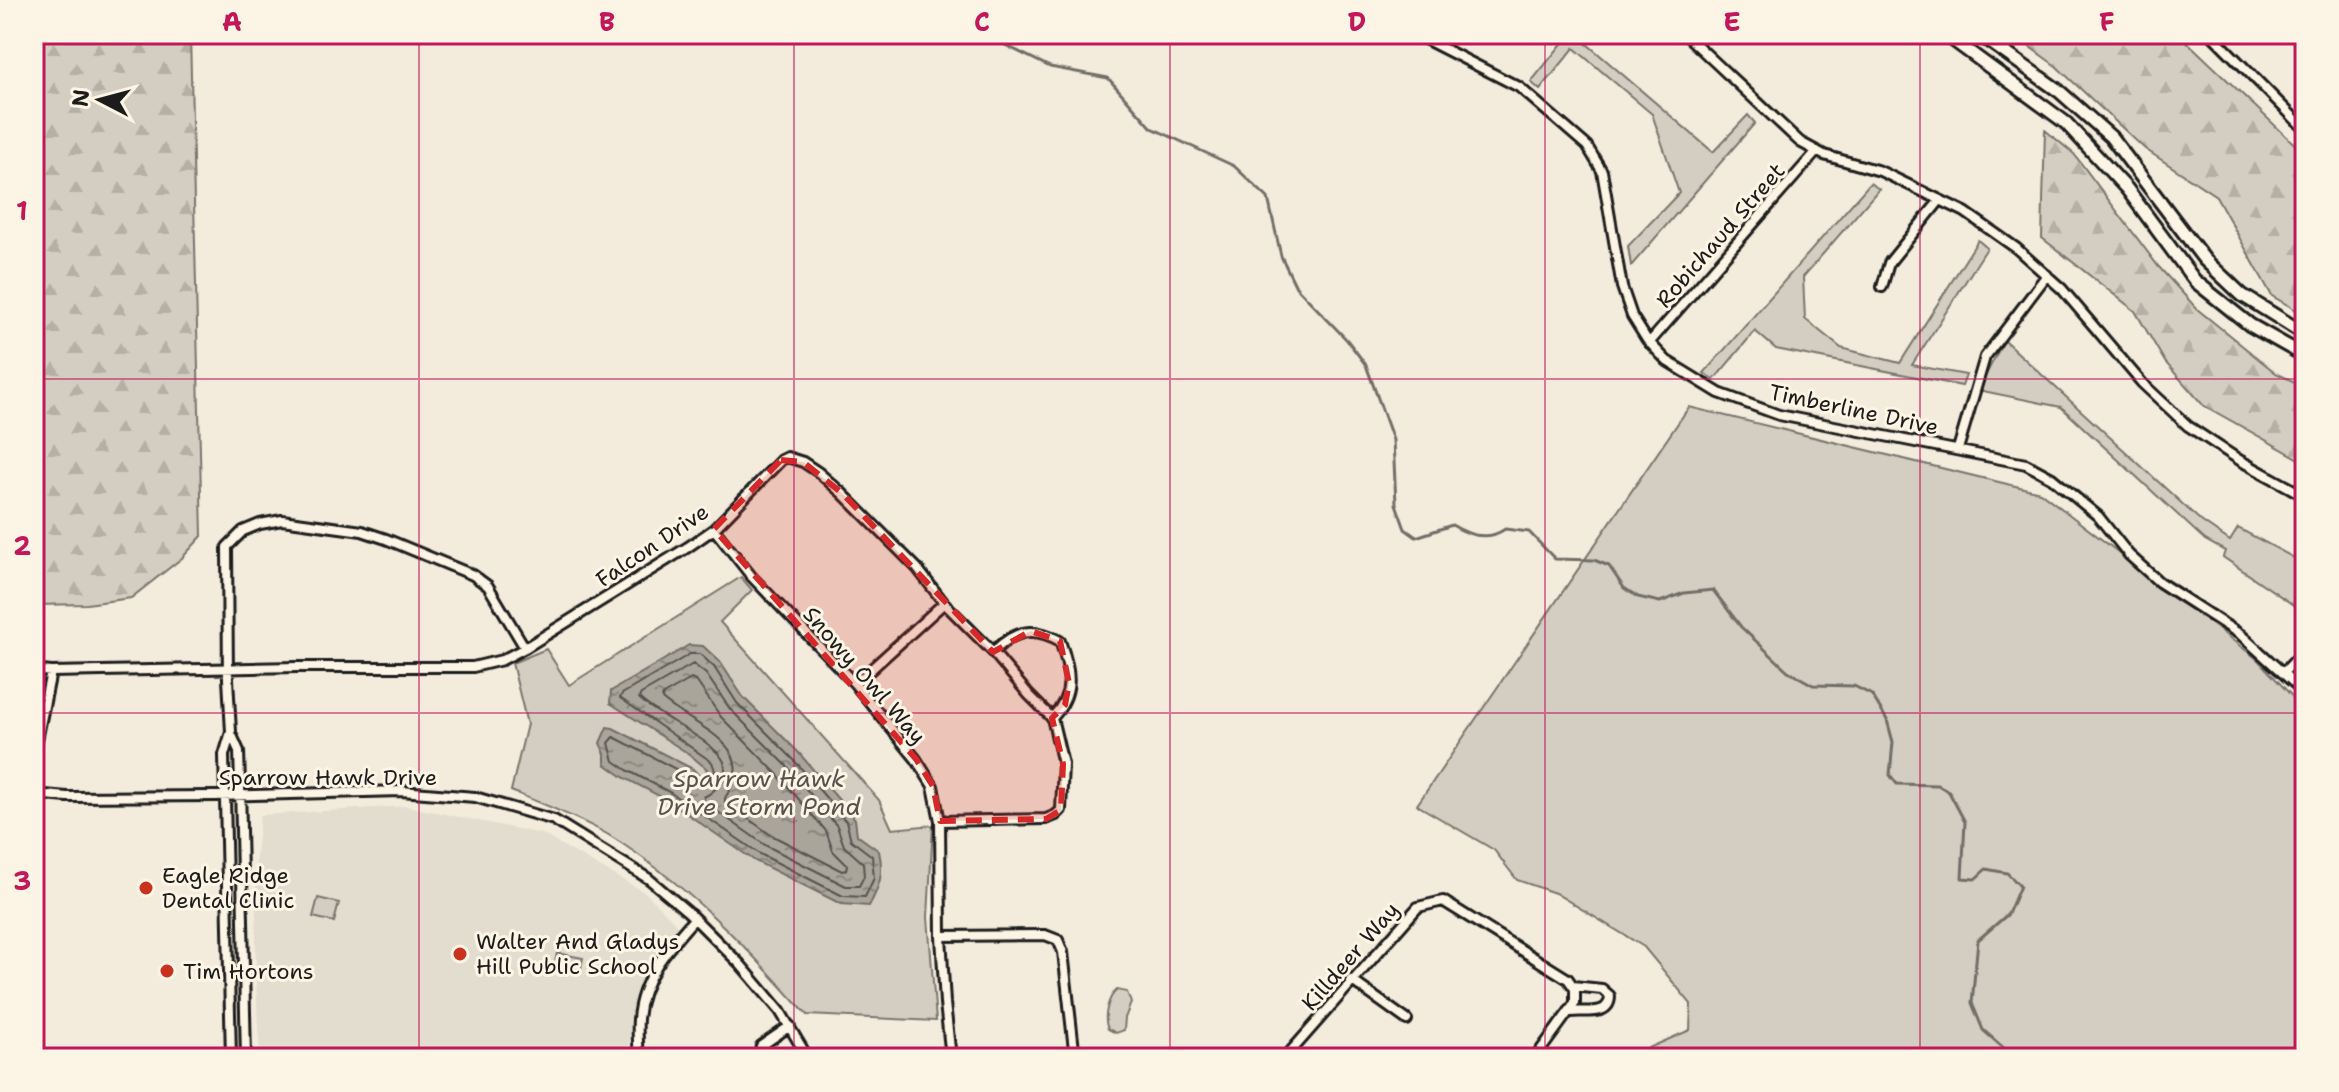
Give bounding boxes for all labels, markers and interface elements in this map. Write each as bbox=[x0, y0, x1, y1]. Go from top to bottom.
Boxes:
text: A bbox=[222, 4, 242, 39]
text: B bbox=[599, 4, 615, 39]
text: C bbox=[974, 4, 990, 39]
text: D bbox=[1348, 4, 1366, 39]
text: E bbox=[1723, 4, 1741, 39]
text: F bbox=[2099, 4, 2115, 39]
north arrow bbox=[60, 60, 140, 140]
text: N bbox=[65, 88, 96, 108]
street label: Robichaud Street bbox=[1650, 157, 1791, 314]
text: 1 bbox=[16, 193, 28, 228]
street label: Timberline Drive bbox=[1766, 377, 1941, 442]
street label: Falcon Drive bbox=[590, 497, 714, 594]
text: 2 bbox=[13, 528, 31, 563]
street label: Snowy Owl Way bbox=[797, 600, 932, 750]
street label: Sparrow Hawk Drive bbox=[219, 763, 437, 792]
water label: Sparrow Hawk Drive Storm Pond bbox=[657, 763, 861, 823]
place label: Eagle Ridge Dental Clinic bbox=[162, 861, 295, 915]
text: 3 bbox=[13, 863, 31, 898]
marker: Eagle Ridge Dental Clinic bbox=[137, 879, 155, 897]
street label: Killdeer Way bbox=[1295, 896, 1406, 1017]
place label: Walter And Gladys Hill Public School bbox=[476, 927, 679, 981]
marker: Walter And Gladys Hill Public School bbox=[451, 945, 469, 963]
place label: Tim Hortons bbox=[183, 957, 314, 986]
marker: Tim Hortons bbox=[158, 962, 176, 980]

